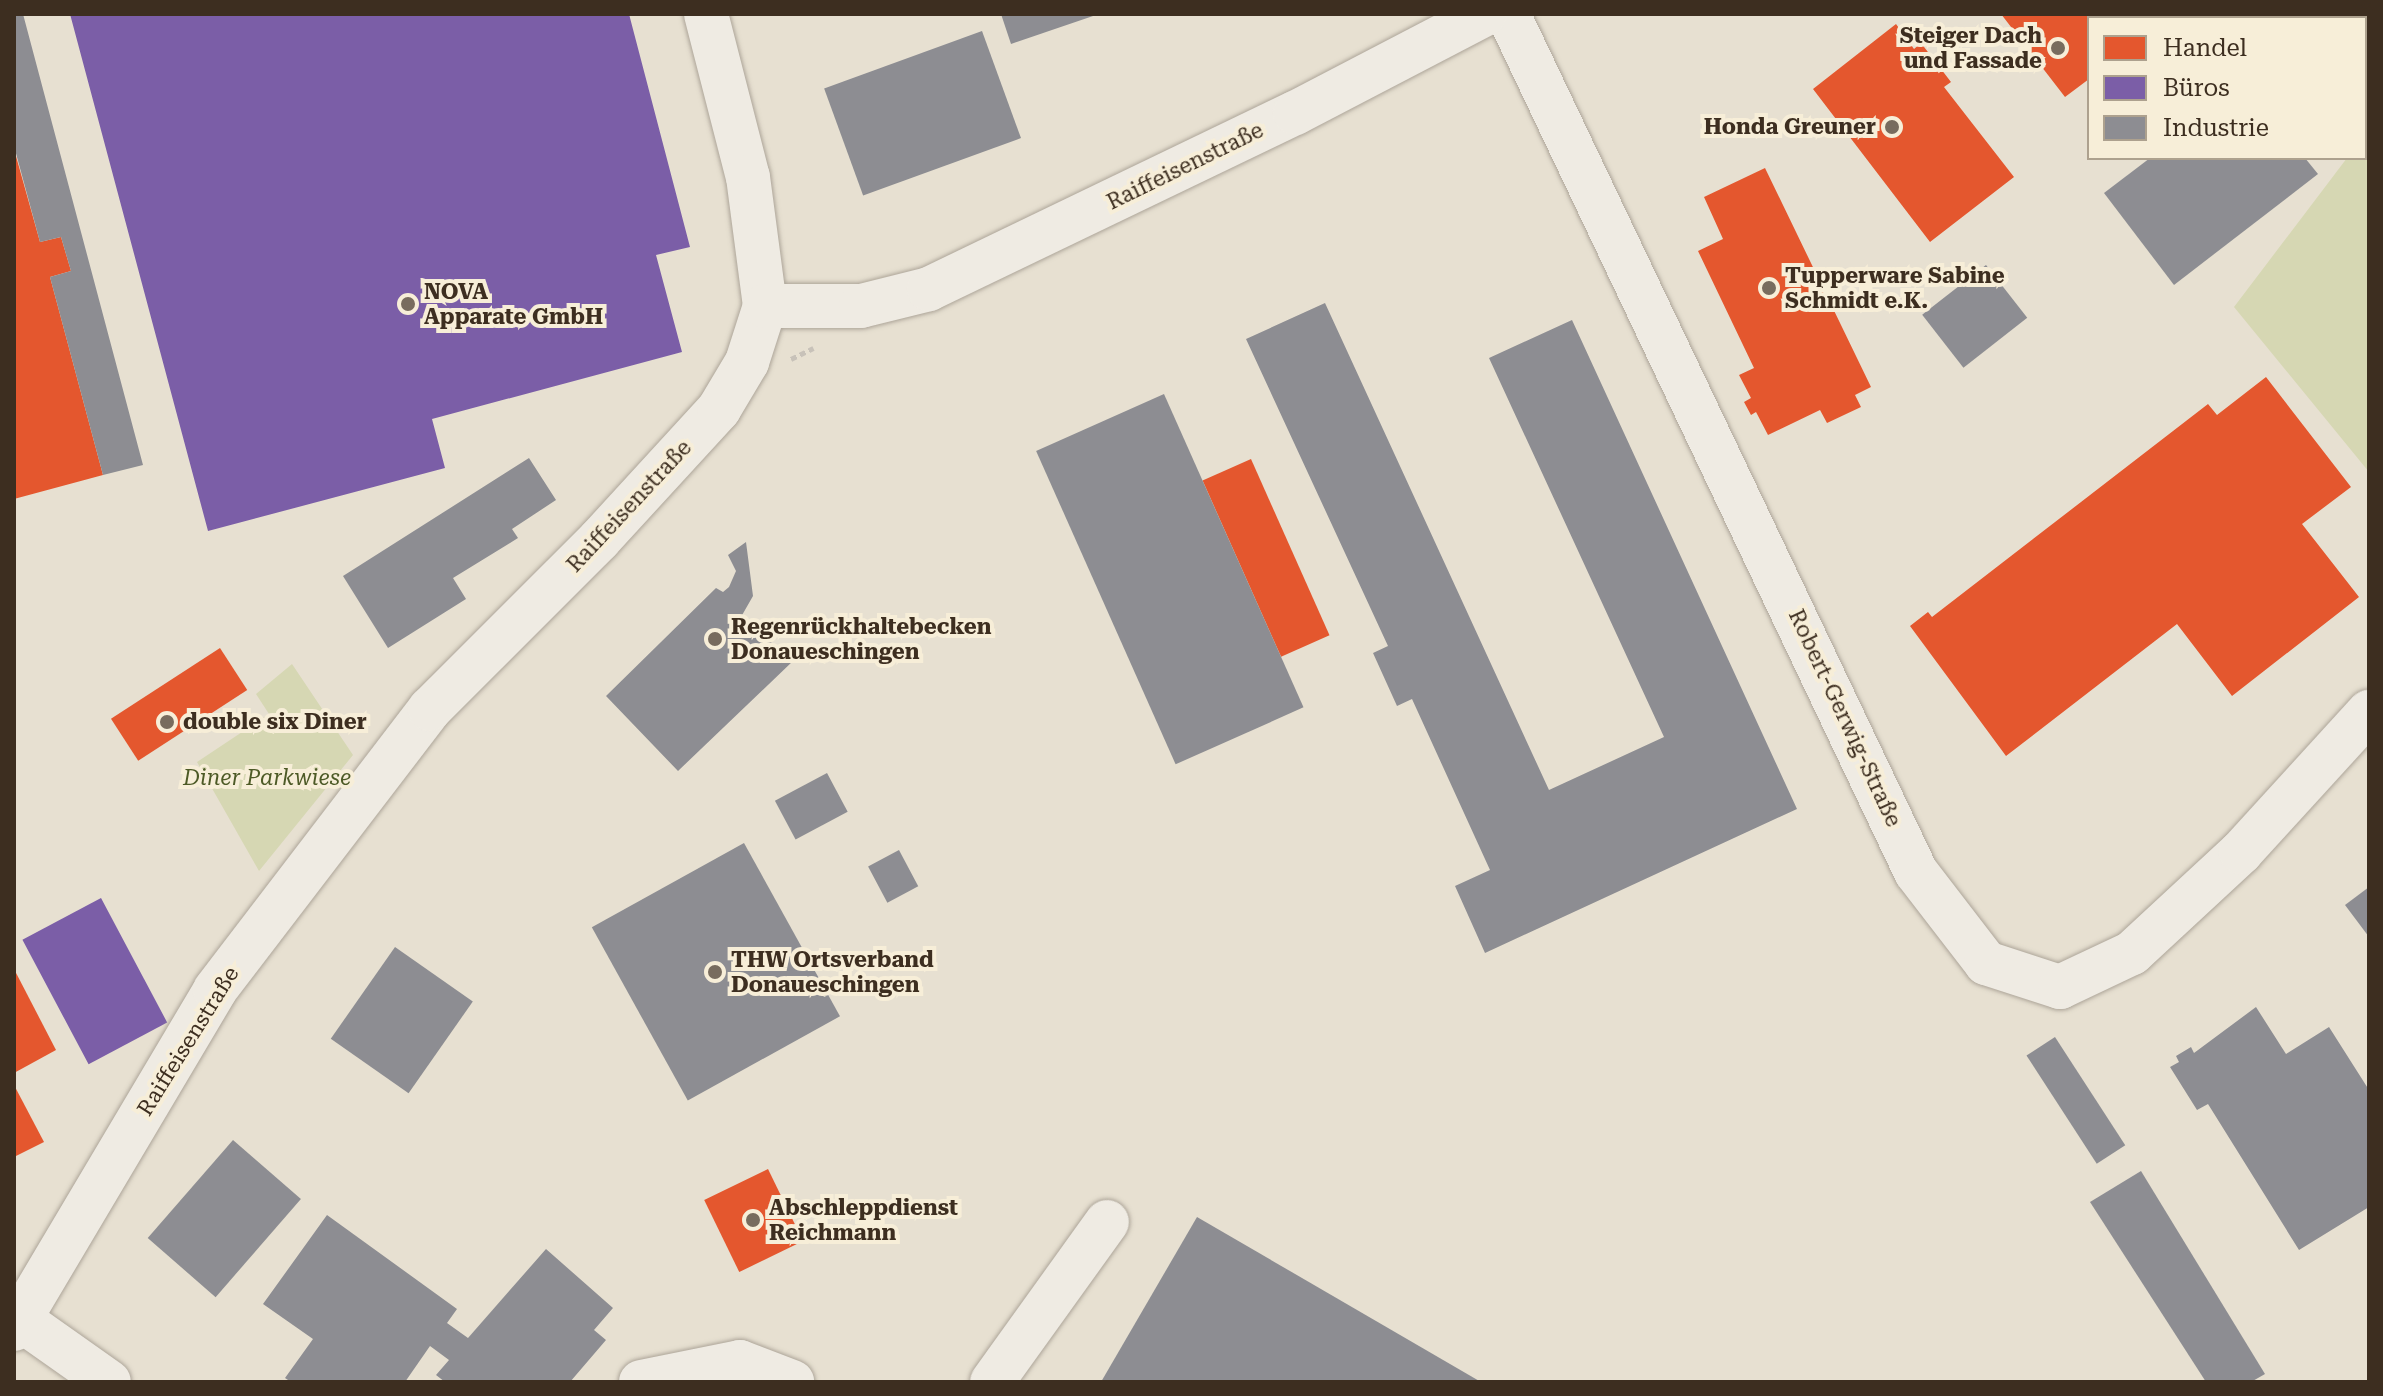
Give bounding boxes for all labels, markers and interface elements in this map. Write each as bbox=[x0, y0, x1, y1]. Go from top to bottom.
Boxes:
legend bbox=[2087, 16, 2367, 160]
place label: Steiger Dach und Fassade bbox=[1900, 22, 2042, 74]
text: Handel bbox=[2163, 34, 2247, 62]
marker: Steiger Dach und Fassade bbox=[2049, 39, 2067, 57]
text: Büros bbox=[2163, 74, 2230, 102]
place label: Honda Greuner bbox=[1704, 114, 1876, 140]
text: Industrie bbox=[2163, 114, 2269, 142]
street label: Raiffeisenstraße bbox=[1102, 117, 1268, 215]
marker: Honda Greuner bbox=[1883, 118, 1901, 136]
place label: Tupperware Sabine Schmidt e.K. bbox=[1785, 262, 2005, 314]
place label: NOVA Apparate GmbH bbox=[424, 278, 603, 330]
marker: Tupperware Sabine Schmidt e.K. bbox=[1760, 279, 1778, 297]
marker: NOVA Apparate GmbH bbox=[399, 295, 417, 313]
street label: Raiffeisenstraße bbox=[561, 434, 697, 578]
street label: Robert-Gerwig-Straße bbox=[1783, 605, 1907, 831]
place label: Regenrückhaltebecken Donaueschingen bbox=[731, 613, 991, 664]
marker: Regenrückhaltebecken Donaueschingen bbox=[706, 630, 724, 648]
place label: double six Diner bbox=[183, 709, 367, 735]
marker: double six Diner bbox=[158, 713, 176, 731]
park label: Diner Parkwiese bbox=[183, 765, 351, 791]
place label: THW Ortsverband Donaueschingen bbox=[731, 946, 934, 998]
street label: Raiffeisenstraße bbox=[132, 962, 244, 1120]
marker: THW Ortsverband Donaueschingen bbox=[706, 963, 724, 981]
place label: Abschleppdienst Reichmann bbox=[769, 1194, 958, 1246]
marker: Abschleppdienst Reichmann bbox=[744, 1211, 762, 1229]

